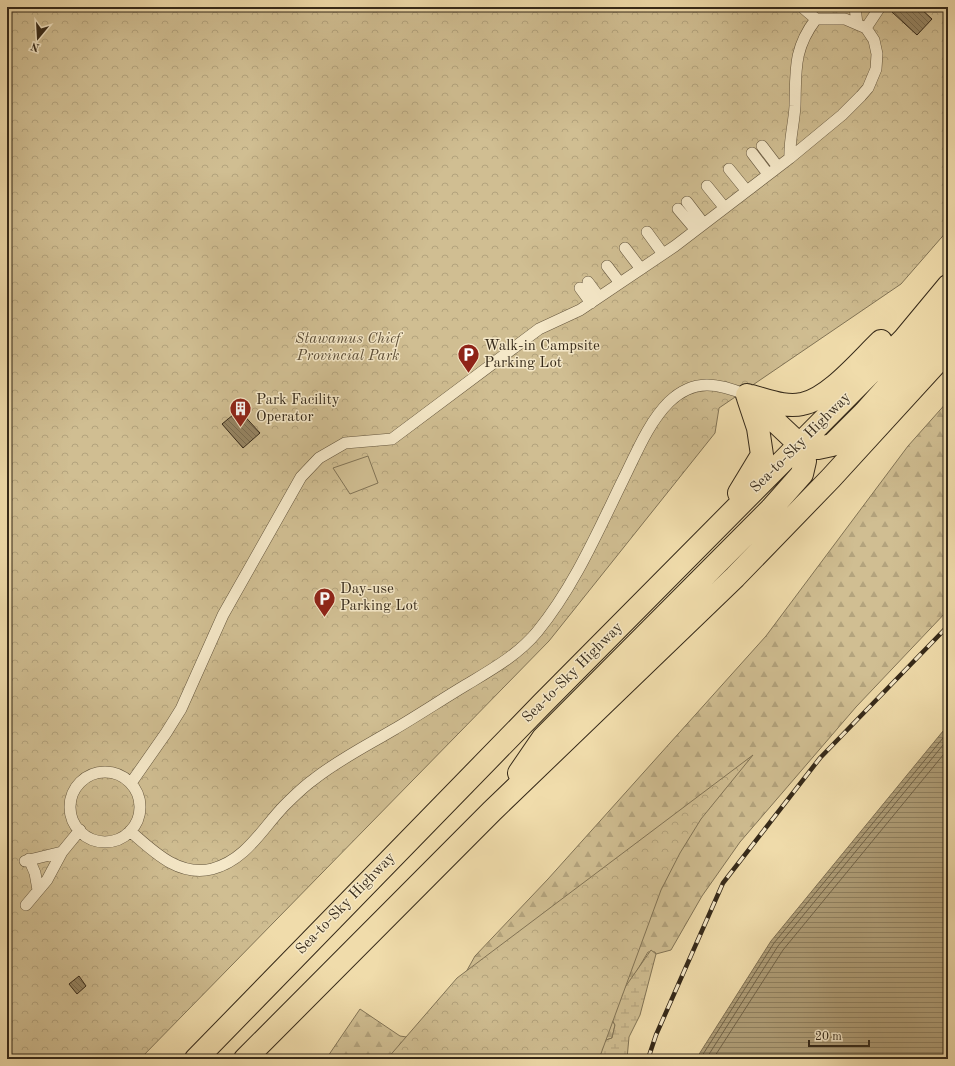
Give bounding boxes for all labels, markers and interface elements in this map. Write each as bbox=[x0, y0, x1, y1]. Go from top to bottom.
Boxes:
north arrow bbox=[18, 18, 58, 58]
text: N bbox=[29, 39, 41, 53]
park label: Stawamus Chief Provincial Park bbox=[295, 332, 403, 364]
place label: Walk-in Campsite Parking Lot bbox=[484, 339, 600, 371]
parking icon: Walk-in Campsite Parking Lot bbox=[456, 342, 482, 375]
street label: Sea-to-Sky Highway bbox=[748, 390, 854, 496]
place label: Park Facility Operator bbox=[256, 393, 340, 425]
building icon: Park Facility Operator bbox=[228, 396, 254, 429]
place label: Day-use Parking Lot bbox=[340, 582, 418, 614]
parking icon: Day-use Parking Lot bbox=[312, 585, 338, 618]
street label: Sea-to-Sky Highway bbox=[520, 620, 626, 726]
street label: Sea-to-Sky Highway bbox=[294, 850, 398, 958]
scale bar bbox=[809, 1022, 869, 1048]
text: 20 m bbox=[815, 1031, 842, 1043]

